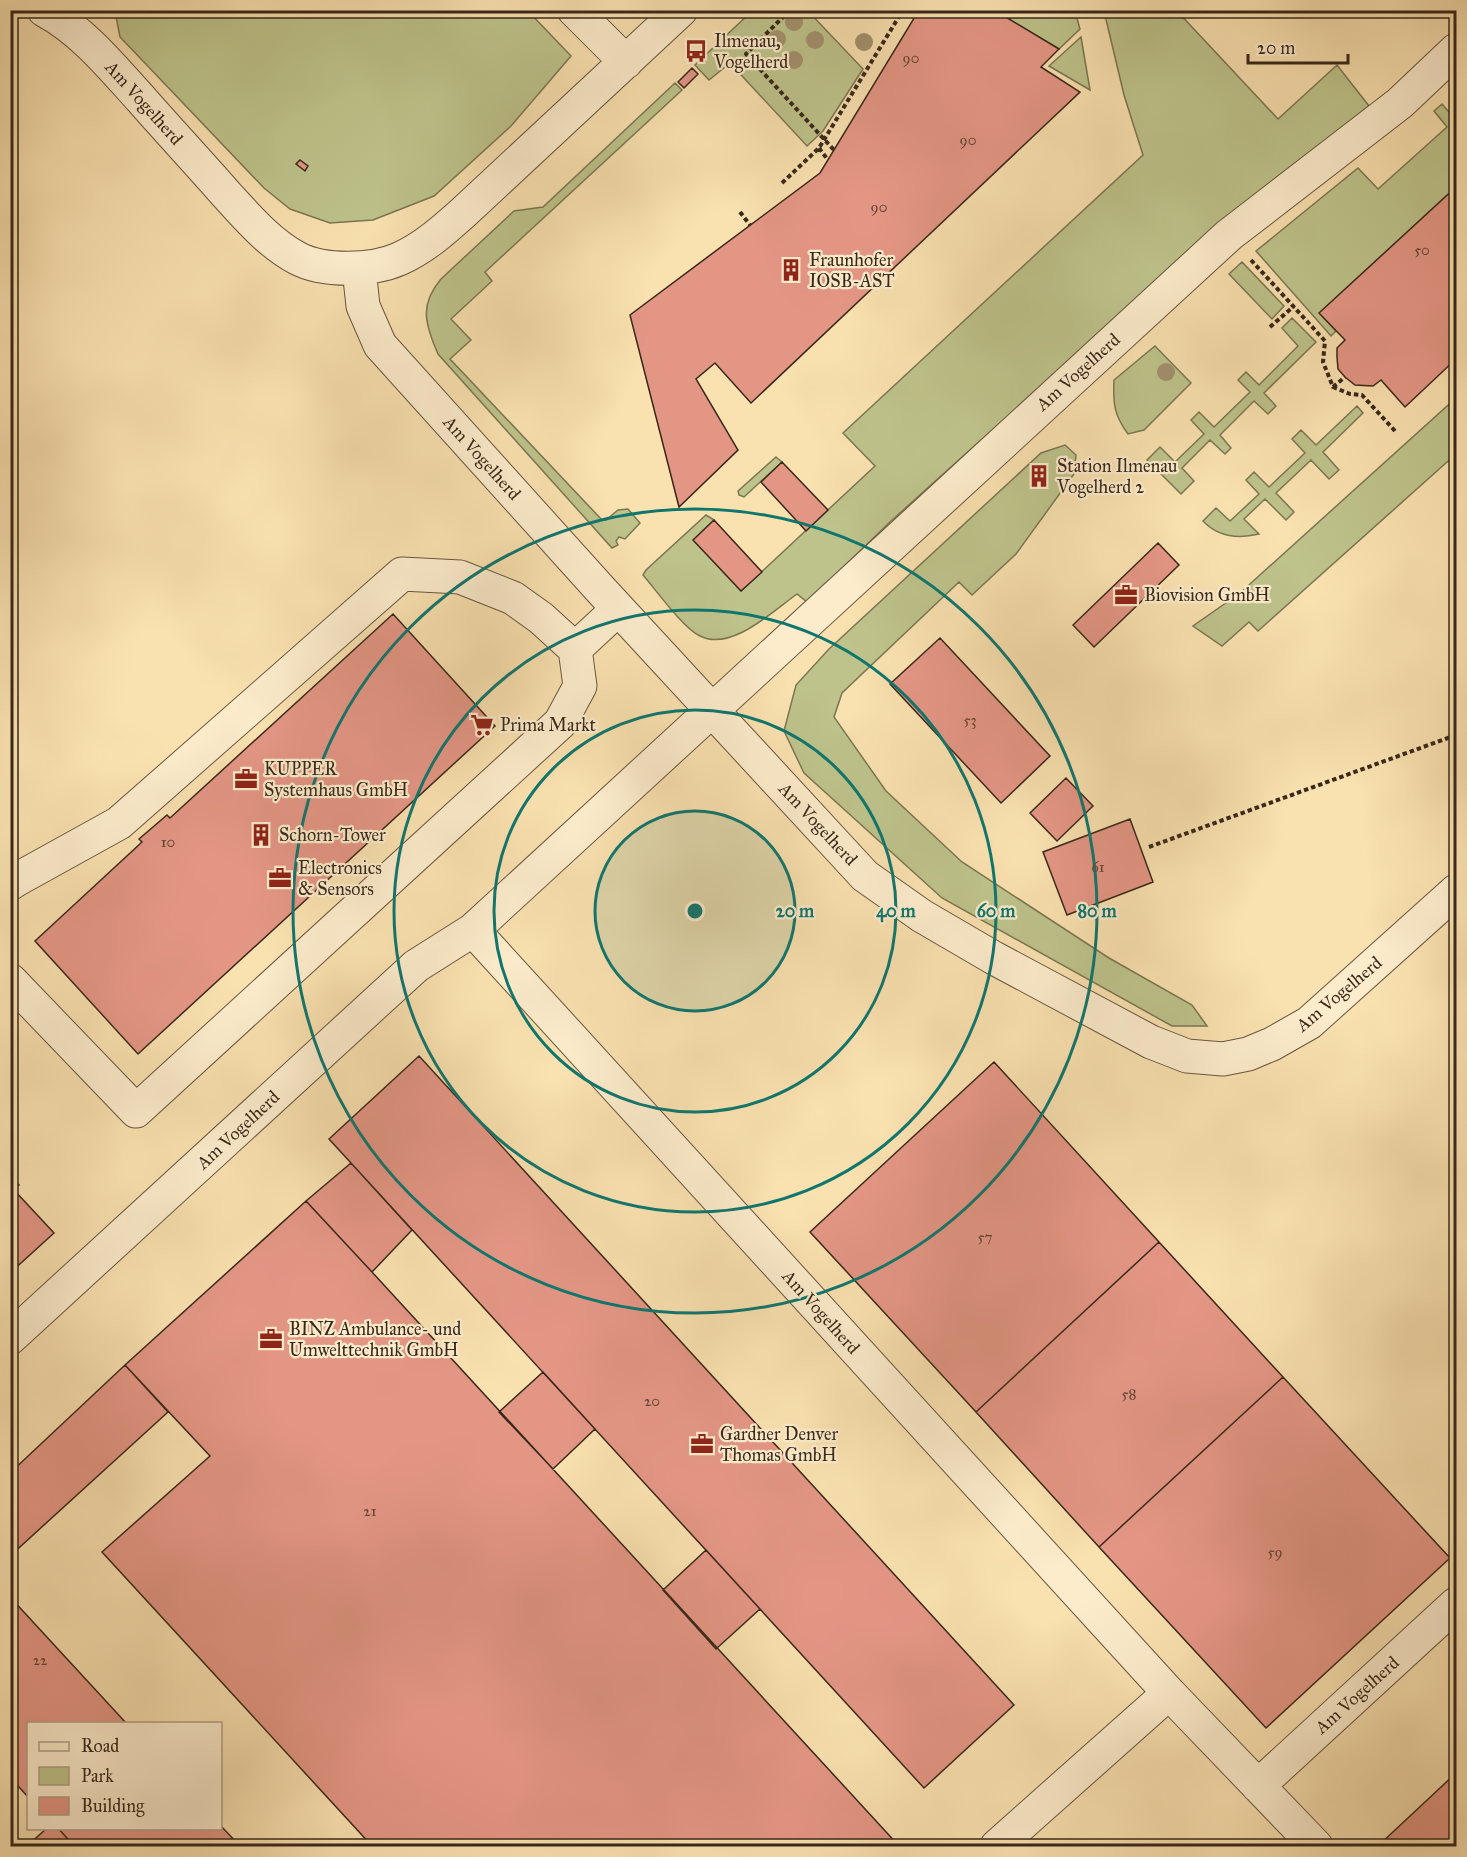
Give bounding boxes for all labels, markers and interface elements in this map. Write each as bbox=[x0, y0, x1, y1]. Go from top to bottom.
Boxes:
scale bar bbox=[1248, 27, 1348, 65]
place label: Ilmenau, Vogelherd bbox=[713, 30, 788, 74]
text: 20 m bbox=[1257, 37, 1295, 59]
bus stop icon: Ilmenau, Vogelherd bbox=[683, 38, 709, 64]
house number: 90 bbox=[903, 49, 919, 67]
street label: Am Vogelherd bbox=[99, 56, 187, 150]
house number: 90 bbox=[960, 131, 976, 149]
house number: 90 bbox=[871, 198, 887, 216]
house number: 50 bbox=[1414, 241, 1430, 259]
place label: Fraunhofer IOSB-AST bbox=[809, 249, 895, 292]
building icon: Fraunhofer IOSB-AST bbox=[778, 257, 804, 283]
street label: Am Vogelherd bbox=[1031, 329, 1125, 417]
street label: Am Vogelherd bbox=[437, 411, 525, 505]
place label: Station Ilmenau Vogelherd 2 bbox=[1056, 455, 1178, 499]
building icon: Station Ilmenau Vogelherd 2 bbox=[1026, 463, 1052, 489]
office icon: Biovision GmbH bbox=[1113, 582, 1139, 608]
place label: Biovision GmbH bbox=[1144, 584, 1270, 606]
house number: 53 bbox=[964, 711, 976, 729]
supermarket icon: Prima Markt bbox=[469, 712, 495, 738]
place label: Prima Markt bbox=[500, 714, 597, 736]
place label: KUPPER Systemhaus GmbH bbox=[264, 758, 408, 801]
office icon: KUPPER Systemhaus GmbH bbox=[233, 766, 259, 792]
street label: Am Vogelherd bbox=[773, 777, 862, 871]
building icon: Schorn-Tower bbox=[248, 822, 274, 848]
place label: Schorn-Tower bbox=[279, 824, 386, 846]
house number: 10 bbox=[161, 833, 175, 851]
place label: Electronics & Sensors bbox=[298, 857, 382, 900]
house number: 61 bbox=[1091, 858, 1105, 876]
office icon: Electronics & Sensors bbox=[267, 865, 293, 891]
text: 20 m bbox=[776, 900, 815, 922]
text: 40 m bbox=[876, 900, 917, 923]
text: 60 m bbox=[977, 900, 1016, 922]
text: 80 m bbox=[1077, 900, 1117, 922]
centre of rings bbox=[685, 901, 705, 921]
street label: Am Vogelherd bbox=[1291, 952, 1387, 1038]
street label: Am Vogelherd bbox=[191, 1086, 285, 1175]
house number: 57 bbox=[978, 1228, 992, 1246]
street label: Am Vogelherd bbox=[776, 1265, 864, 1359]
place label: BINZ Ambulance- und Umwelttechnik GmbH bbox=[289, 1318, 461, 1361]
office icon: BINZ Ambulance- und Umwelttechnik GmbH bbox=[258, 1326, 284, 1352]
house number: 58 bbox=[1122, 1385, 1136, 1403]
house number: 20 bbox=[644, 1392, 660, 1410]
place label: Gardner Denver Thomas GmbH bbox=[720, 1423, 838, 1466]
office icon: Gardner Denver Thomas GmbH bbox=[689, 1431, 715, 1457]
house number: 21 bbox=[363, 1502, 377, 1520]
house number: 59 bbox=[1267, 1543, 1283, 1561]
house number: 22 bbox=[33, 1651, 48, 1669]
street label: Am Vogelherd bbox=[1310, 1652, 1404, 1740]
legend bbox=[27, 1722, 222, 1830]
text: Road bbox=[81, 1735, 119, 1757]
text: Park bbox=[81, 1765, 114, 1787]
text: Building bbox=[81, 1795, 145, 1818]

